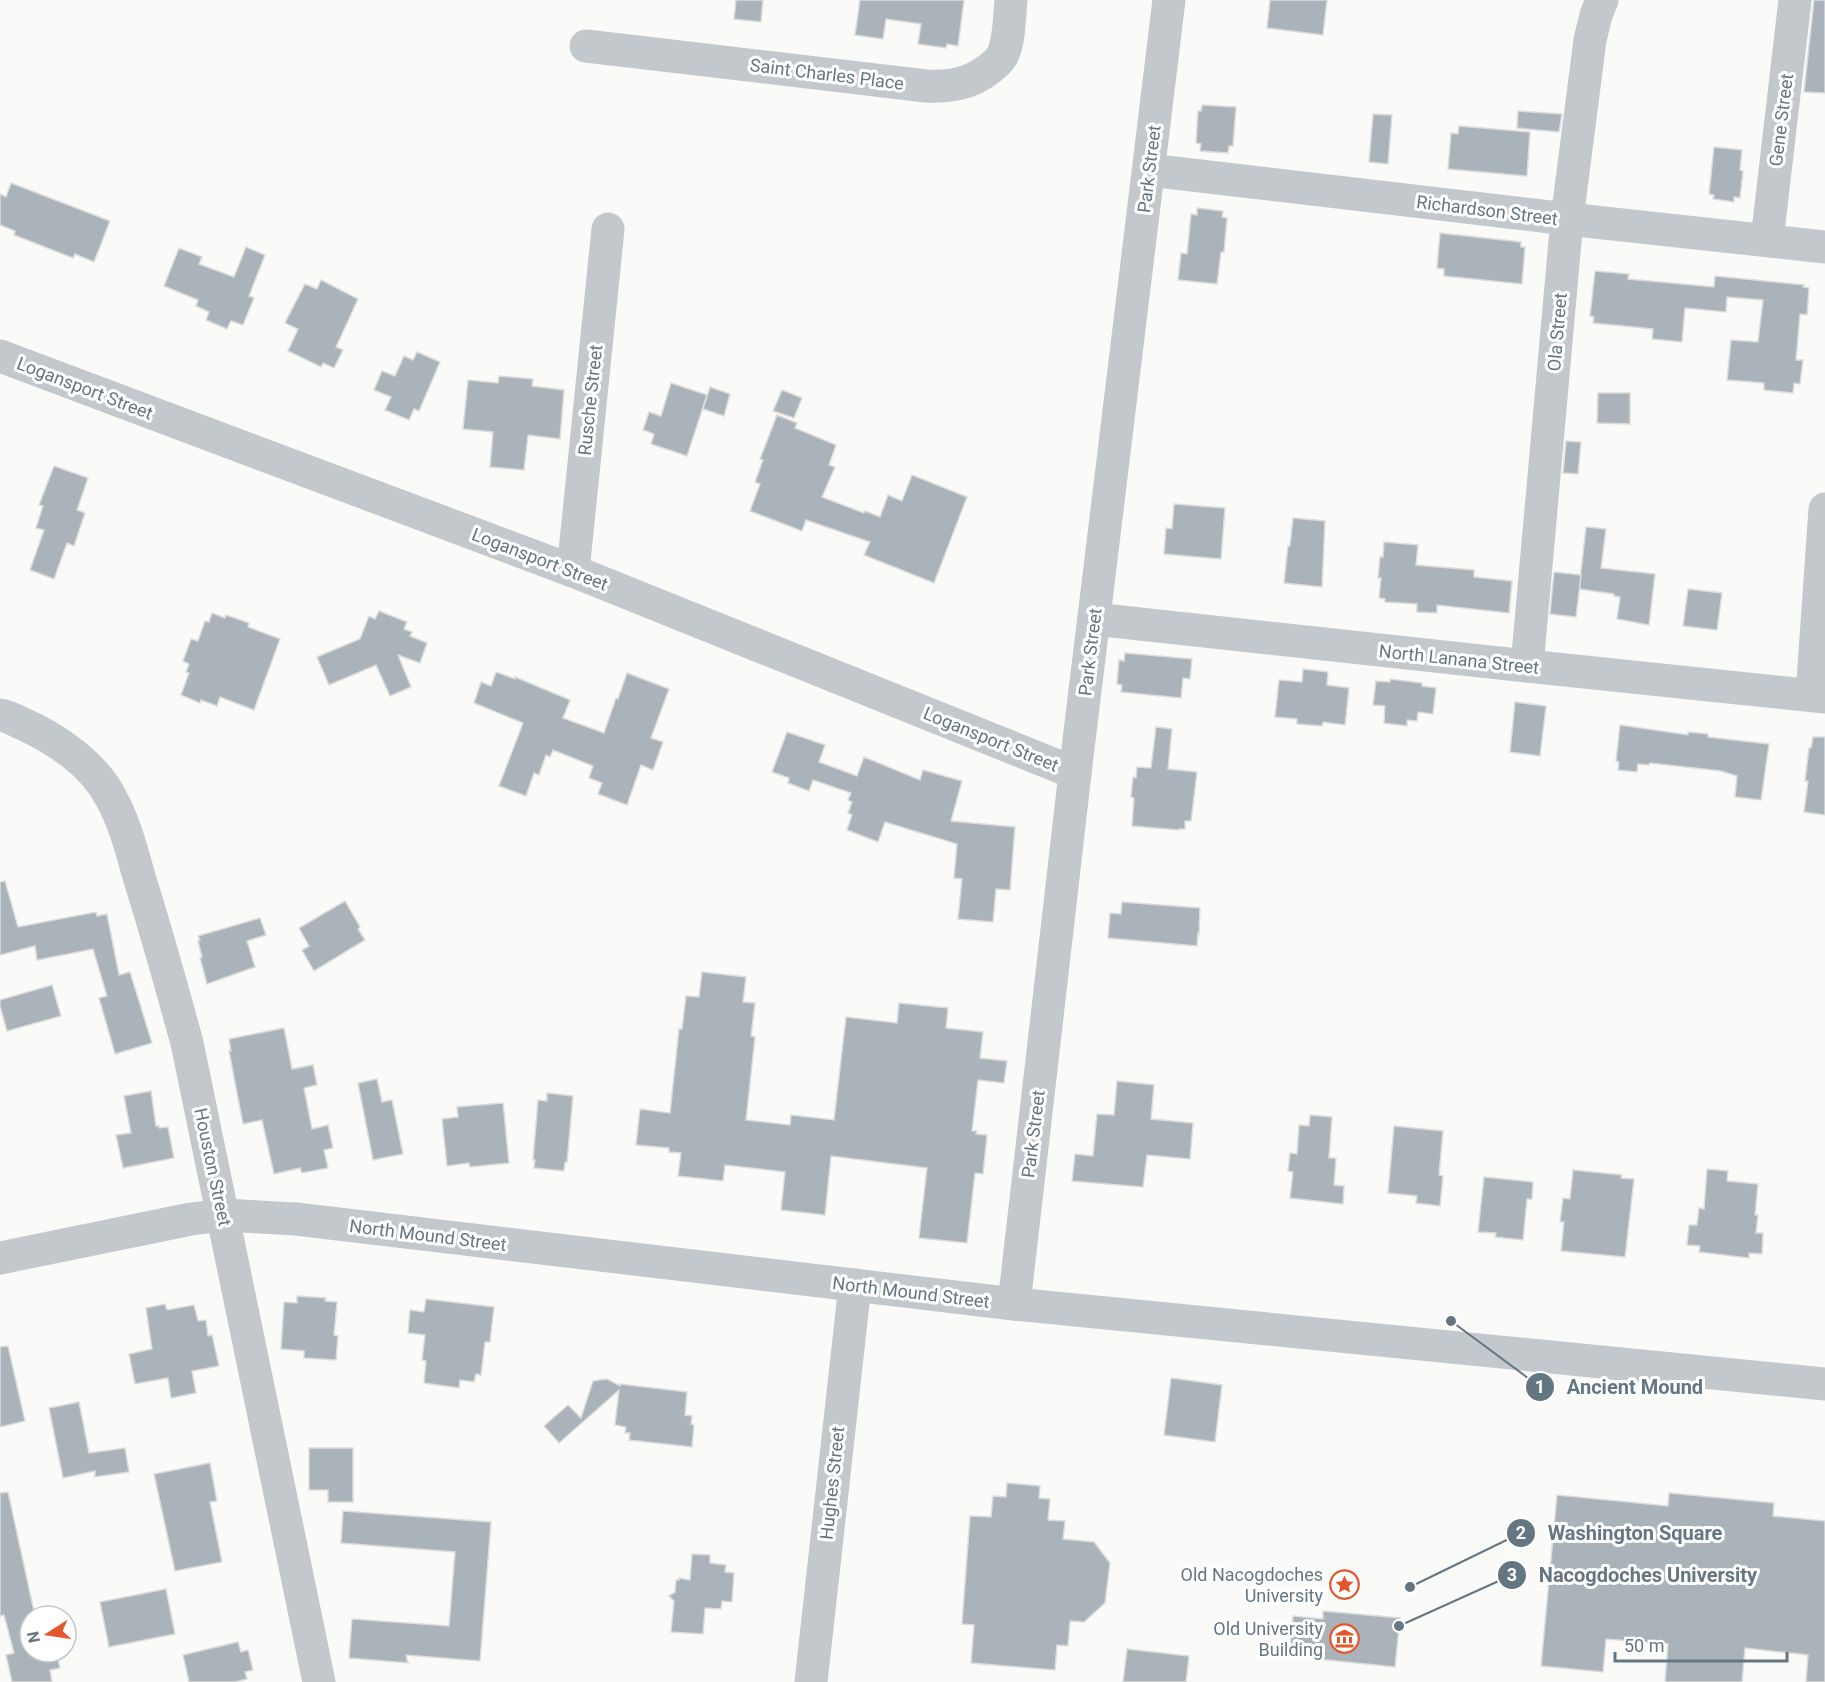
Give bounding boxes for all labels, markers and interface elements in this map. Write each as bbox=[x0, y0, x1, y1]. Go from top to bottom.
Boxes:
street label: Saint Charles Place bbox=[749, 54, 905, 94]
street label: Gene Street bbox=[1765, 72, 1797, 168]
street label: Park Street bbox=[1133, 124, 1165, 214]
street label: Richardson Street bbox=[1415, 191, 1559, 229]
street label: Ola Street bbox=[1543, 292, 1571, 372]
street label: Rusche Street bbox=[574, 344, 606, 456]
street label: Logansport Street bbox=[14, 352, 156, 424]
street label: Logansport Street bbox=[469, 523, 611, 595]
street label: Park Street bbox=[1074, 607, 1106, 697]
street label: North Lanana Street bbox=[1378, 640, 1540, 678]
street label: Logansport Street bbox=[920, 702, 1062, 776]
street label: Park Street bbox=[1017, 1089, 1049, 1179]
street label: Houston Street bbox=[190, 1106, 236, 1228]
street label: North Mound Street bbox=[348, 1215, 508, 1255]
street label: North Mound Street bbox=[831, 1272, 991, 1312]
callout: Ancient Mound bbox=[1525, 1368, 1715, 1406]
text: Ancient Mound bbox=[1567, 1375, 1703, 1399]
text: 1 bbox=[1535, 1376, 1545, 1397]
street label: Hughes Street bbox=[816, 1425, 848, 1541]
callout: Washington Square bbox=[1506, 1514, 1735, 1552]
text: Washington Square bbox=[1548, 1521, 1723, 1545]
text: 2 bbox=[1516, 1522, 1526, 1543]
callout: Nacogdoches University bbox=[1497, 1556, 1769, 1594]
text: Nacogdoches University bbox=[1539, 1563, 1758, 1587]
place label: Old Nacogdoches University bbox=[1181, 1564, 1323, 1606]
text: 3 bbox=[1507, 1564, 1517, 1585]
place icon: Old Nacogdoches University bbox=[1328, 1568, 1360, 1600]
north arrow bbox=[18, 1604, 78, 1664]
place label: Old University Building bbox=[1213, 1618, 1323, 1660]
museum icon: Old University Building bbox=[1328, 1622, 1360, 1654]
scale bar bbox=[1615, 1625, 1788, 1663]
text: N bbox=[23, 1630, 44, 1645]
text: 50 m bbox=[1624, 1635, 1664, 1656]

